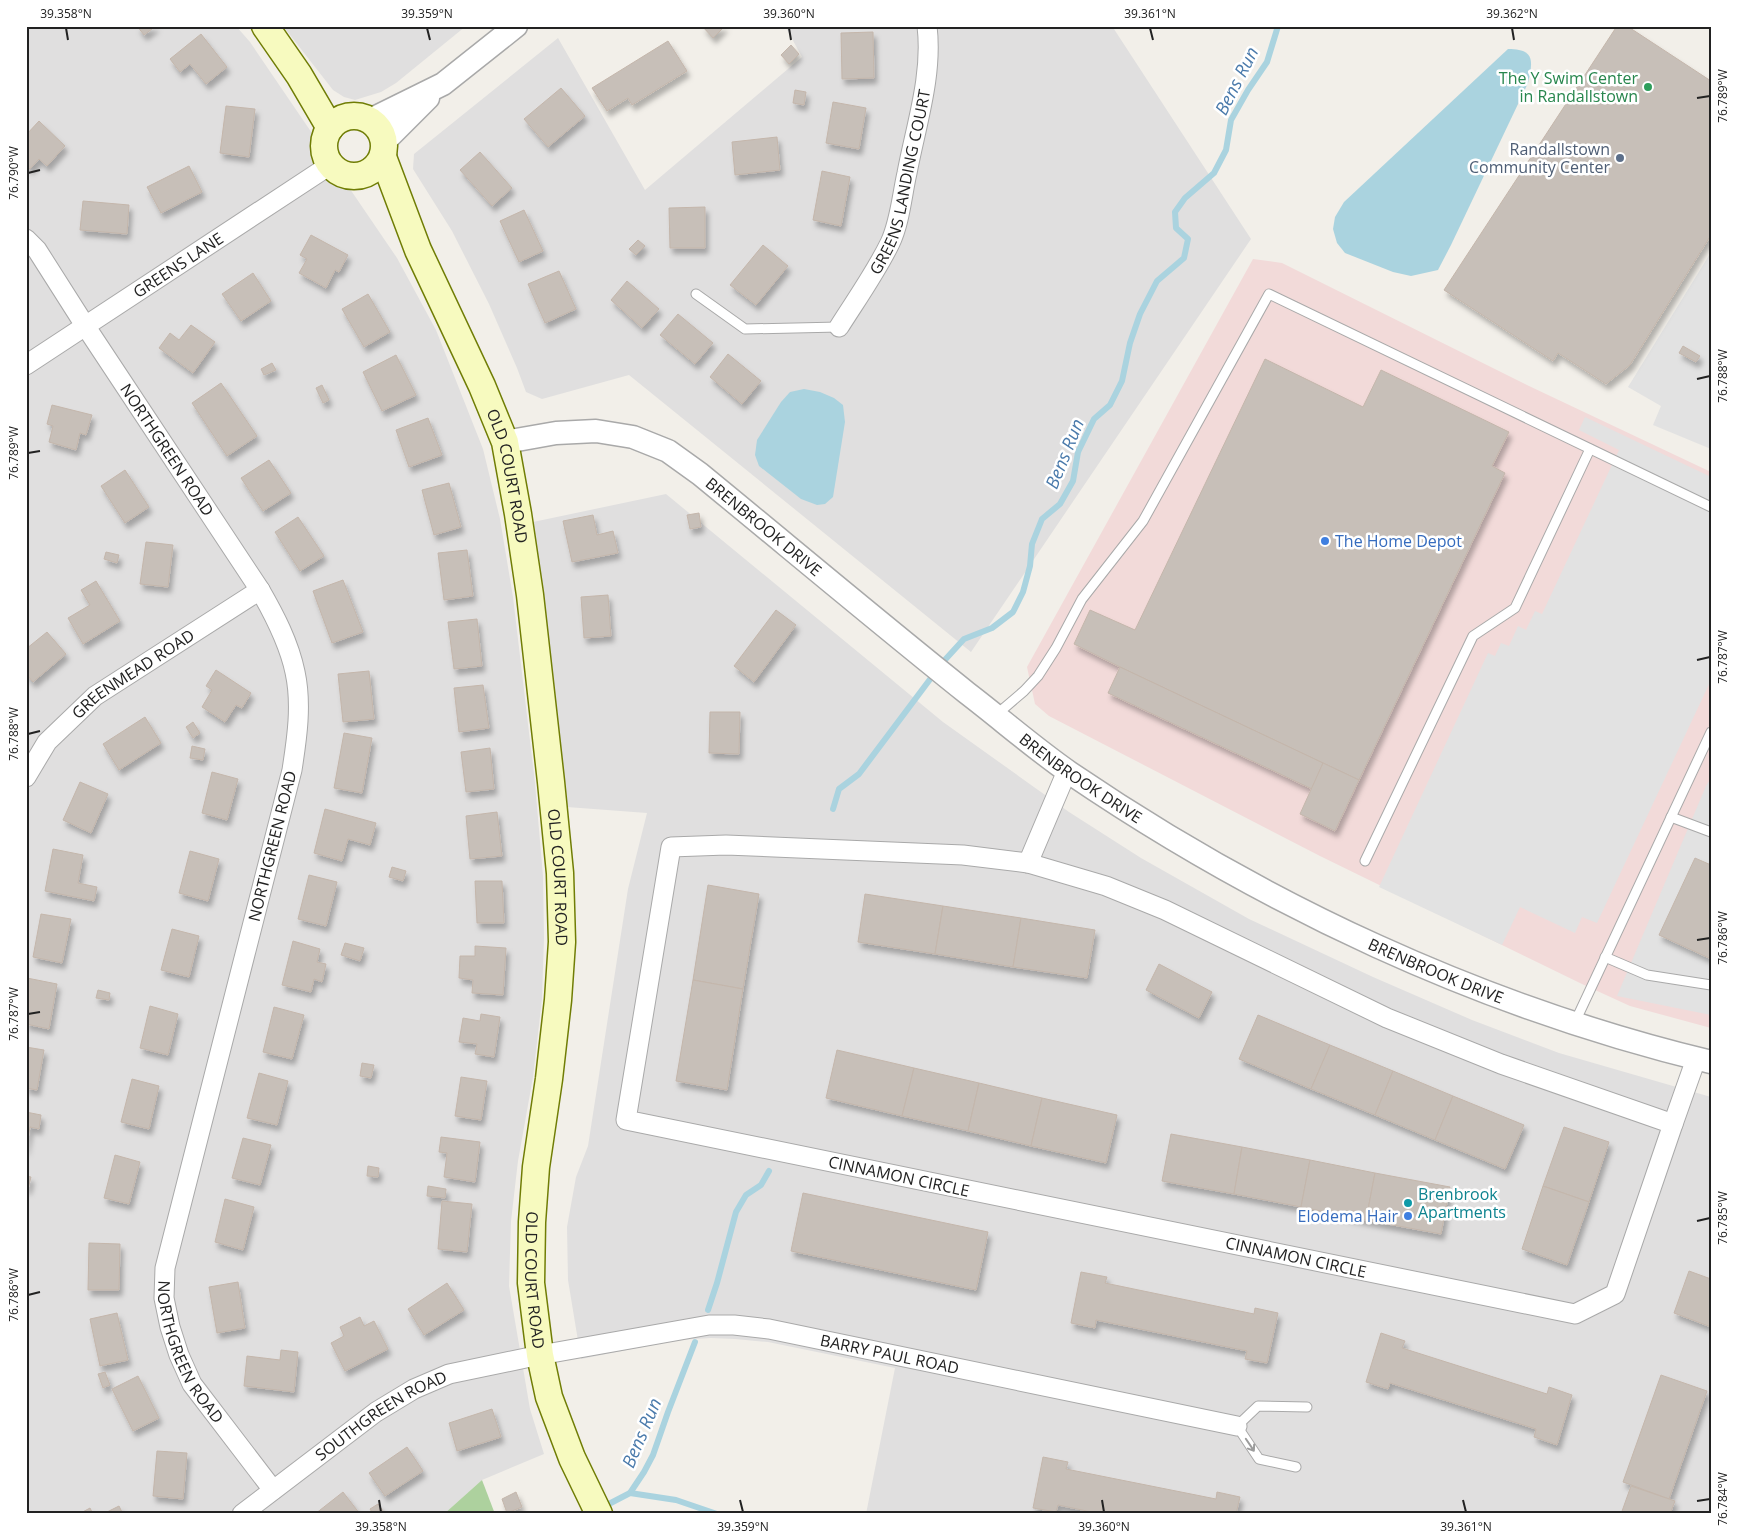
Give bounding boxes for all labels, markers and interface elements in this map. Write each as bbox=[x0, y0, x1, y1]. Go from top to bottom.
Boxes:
text: 39.358°N bbox=[40, 5, 92, 22]
text: 39.359°N bbox=[401, 5, 453, 22]
text: 39.360°N bbox=[763, 5, 815, 22]
text: 39.361°N bbox=[1124, 5, 1176, 22]
text: 39.362°N bbox=[1486, 5, 1538, 22]
water label: Bens Run bbox=[1209, 42, 1264, 119]
place label: The Y Swim Center in Randallstown bbox=[1499, 67, 1638, 107]
text: 76.789°W bbox=[1714, 69, 1731, 123]
marker: The Y Swim Center in Randallstown bbox=[1642, 81, 1654, 93]
street label: GREENS LANDING COURT bbox=[864, 87, 935, 279]
place label: Randallstown Community Center bbox=[1469, 138, 1610, 178]
text: 76.790°W bbox=[5, 146, 22, 200]
marker: Randallstown Community Center bbox=[1614, 152, 1626, 164]
street label: GREENS LANE bbox=[129, 227, 227, 303]
text: 76.788°W bbox=[1714, 349, 1731, 403]
street label: NORTHGREEN ROAD bbox=[115, 379, 219, 520]
street label: OLD COURT ROAD bbox=[482, 405, 533, 545]
water label: Bens Run bbox=[1039, 415, 1089, 492]
text: 76.789°W bbox=[5, 426, 22, 480]
street label: BRENBROOK DRIVE bbox=[701, 472, 826, 581]
place label: The Home Depot bbox=[1335, 530, 1462, 552]
marker: The Home Depot bbox=[1319, 535, 1331, 547]
street label: GREENMEAD ROAD bbox=[67, 624, 199, 724]
text: 76.787°W bbox=[1714, 630, 1731, 684]
text: 76.788°W bbox=[5, 707, 22, 761]
street label: BRENBROOK DRIVE bbox=[1015, 728, 1146, 828]
street label: NORTHGREEN ROAD bbox=[243, 768, 301, 924]
street label: OLD COURT ROAD bbox=[543, 808, 573, 946]
text: 76.786°W bbox=[1714, 911, 1731, 965]
street label: BRENBROOK DRIVE bbox=[1365, 933, 1507, 1009]
text: 76.787°W bbox=[5, 987, 22, 1041]
street label: CINNAMON CIRCLE bbox=[827, 1150, 971, 1202]
place label: Brenbrook Apartments bbox=[1418, 1183, 1506, 1223]
text: 76.785°W bbox=[1714, 1191, 1731, 1245]
marker: Brenbrook Apartments bbox=[1402, 1197, 1414, 1209]
place label: Elodema Hair bbox=[1298, 1205, 1398, 1227]
marker: Elodema Hair bbox=[1402, 1210, 1414, 1222]
street label: OLD COURT ROAD bbox=[520, 1211, 550, 1350]
street label: CINNAMON CIRCLE bbox=[1224, 1231, 1368, 1283]
text: 76.786°W bbox=[5, 1268, 22, 1322]
street label: NORTHGREEN ROAD bbox=[152, 1280, 229, 1427]
street label: BARRY PAUL ROAD bbox=[818, 1329, 961, 1379]
street label: SOUTHGREEN ROAD bbox=[311, 1365, 450, 1466]
water label: Bens Run bbox=[616, 1394, 667, 1471]
one-way arrow bbox=[1245, 1438, 1255, 1452]
text: 76.784°W bbox=[1714, 1472, 1731, 1526]
text: 39.358°N bbox=[355, 1518, 407, 1535]
text: 39.359°N bbox=[717, 1518, 769, 1535]
text: 39.360°N bbox=[1078, 1518, 1130, 1535]
text: 39.361°N bbox=[1440, 1518, 1492, 1535]

